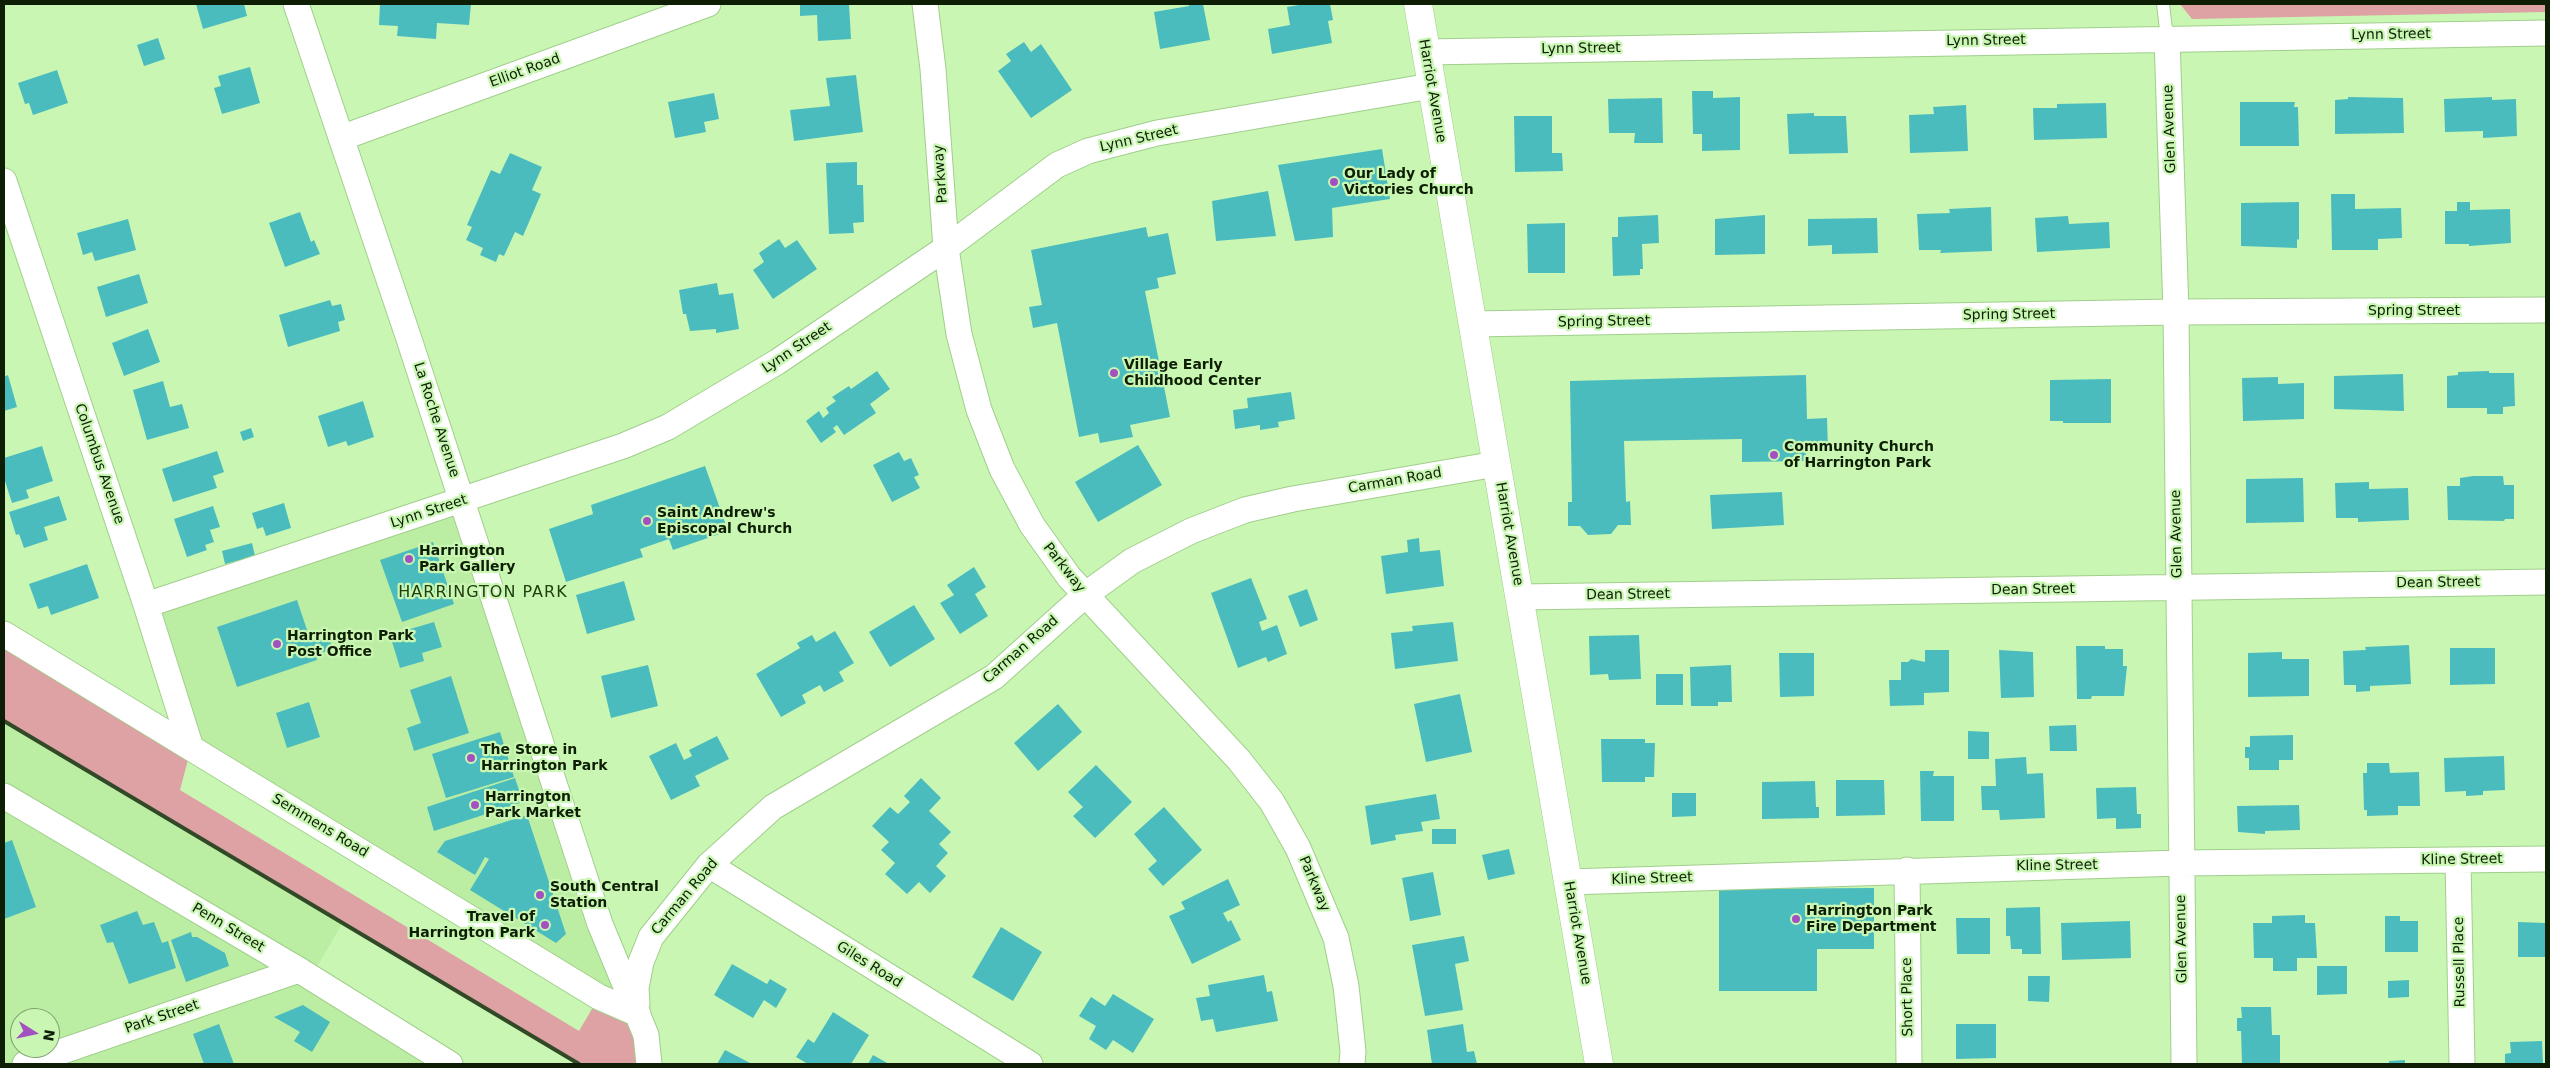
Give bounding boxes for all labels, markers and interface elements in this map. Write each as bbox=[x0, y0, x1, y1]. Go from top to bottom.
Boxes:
street label: Lynn Street bbox=[2351, 26, 2431, 44]
street label: Lynn Street bbox=[1946, 32, 2026, 50]
street label: Harriot Avenue bbox=[1415, 38, 1449, 144]
street label: Lynn Street bbox=[1541, 40, 1621, 58]
street label: Elliot Road bbox=[487, 50, 563, 92]
street label: Glen Avenue bbox=[2160, 84, 2180, 174]
street label: Lynn Street bbox=[1098, 122, 1180, 156]
street label: Parkway bbox=[931, 144, 951, 204]
place label: Our Lady of Victories Church bbox=[1344, 166, 1474, 198]
marker: Our Lady of Victories Church bbox=[1328, 176, 1340, 188]
street label: Spring Street bbox=[2368, 303, 2460, 319]
street label: Spring Street bbox=[1963, 306, 2055, 324]
street label: Spring Street bbox=[1558, 313, 1650, 331]
street label: Lynn Street bbox=[759, 319, 835, 377]
place label: Village Early Childhood Center bbox=[1124, 357, 1261, 390]
street label: La Roche Avenue bbox=[409, 360, 463, 480]
marker: Village Early Childhood Center bbox=[1108, 367, 1120, 379]
street label: Columbus Avenue bbox=[71, 402, 127, 526]
place label: Community Church of Harrington Park bbox=[1784, 439, 1934, 472]
marker: Community Church of Harrington Park bbox=[1768, 449, 1780, 461]
street label: Carman Road bbox=[1347, 465, 1443, 497]
street label: Harriot Avenue bbox=[1492, 481, 1526, 587]
street label: Glen Avenue bbox=[2168, 490, 2186, 578]
street label: Lynn Street bbox=[389, 492, 469, 532]
place label: Saint Andrew's Episcopal Church bbox=[657, 505, 792, 538]
marker: Saint Andrew's Episcopal Church bbox=[641, 515, 653, 527]
street label: Parkway bbox=[1039, 540, 1089, 596]
place label: Harrington Park Gallery bbox=[419, 543, 515, 576]
marker: Harrington Park Gallery bbox=[403, 553, 415, 565]
street label: Dean Street bbox=[2396, 574, 2480, 592]
street label: Dean Street bbox=[1991, 581, 2075, 599]
district label: HARRINGTON PARK bbox=[396, 583, 570, 603]
street label: Dean Street bbox=[1586, 586, 1670, 604]
street label: Carman Road bbox=[980, 613, 1062, 687]
place label: Harrington Park Post Office bbox=[287, 628, 413, 660]
marker: Harrington Park Post Office bbox=[271, 638, 283, 650]
place label: The Store in Harrington Park bbox=[481, 742, 607, 774]
marker: The Store in Harrington Park bbox=[465, 752, 477, 764]
place label: Harrington Park Market bbox=[485, 789, 581, 822]
street label: Semmens Road bbox=[269, 791, 371, 861]
marker: Harrington Park Market bbox=[469, 799, 481, 811]
street label: Kline Street bbox=[2421, 851, 2503, 869]
street label: Parkway bbox=[1295, 854, 1333, 914]
street label: Carman Road bbox=[648, 855, 722, 939]
street label: Kline Street bbox=[2016, 857, 2098, 875]
street label: Kline Street bbox=[1611, 869, 1693, 889]
place label: South Central Station bbox=[550, 879, 659, 912]
street label: Harriot Avenue bbox=[1560, 880, 1594, 986]
marker: South Central Station bbox=[534, 889, 546, 901]
street label: Glen Avenue bbox=[2173, 895, 2191, 983]
street label: Penn Street bbox=[189, 900, 267, 956]
place label: Harrington Park Fire Department bbox=[1806, 903, 1937, 936]
place label: Travel of Harrington Park bbox=[409, 909, 535, 942]
marker: Harrington Park Fire Department bbox=[1790, 913, 1802, 925]
street label: Russell Place bbox=[2451, 917, 2469, 1007]
marker: Travel of Harrington Park bbox=[539, 919, 551, 931]
street label: Giles Road bbox=[833, 938, 905, 992]
street label: Short Place bbox=[1899, 957, 1917, 1037]
street label: Park Street bbox=[123, 996, 201, 1038]
north arrow bbox=[10, 1008, 60, 1058]
text: N bbox=[40, 1028, 58, 1043]

